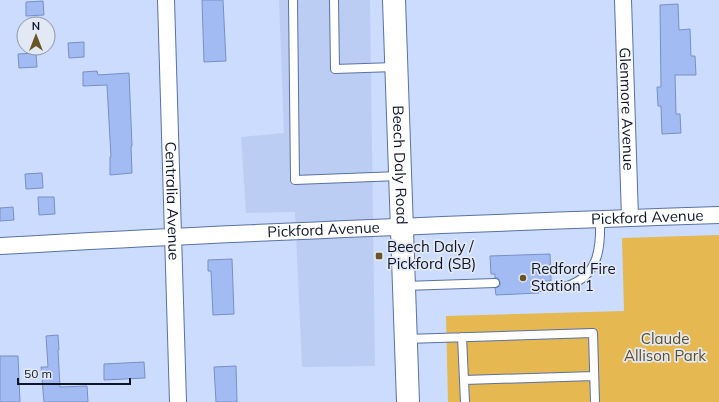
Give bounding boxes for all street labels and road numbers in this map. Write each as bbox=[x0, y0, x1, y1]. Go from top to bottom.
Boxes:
street label: Glenmore Avenue bbox=[616, 47, 638, 171]
street label: Beech Daly Road bbox=[389, 105, 412, 225]
street label: Centralia Avenue bbox=[161, 141, 184, 261]
street label: Pickford Avenue bbox=[591, 206, 704, 228]
street label: Pickford Avenue bbox=[267, 217, 380, 241]

